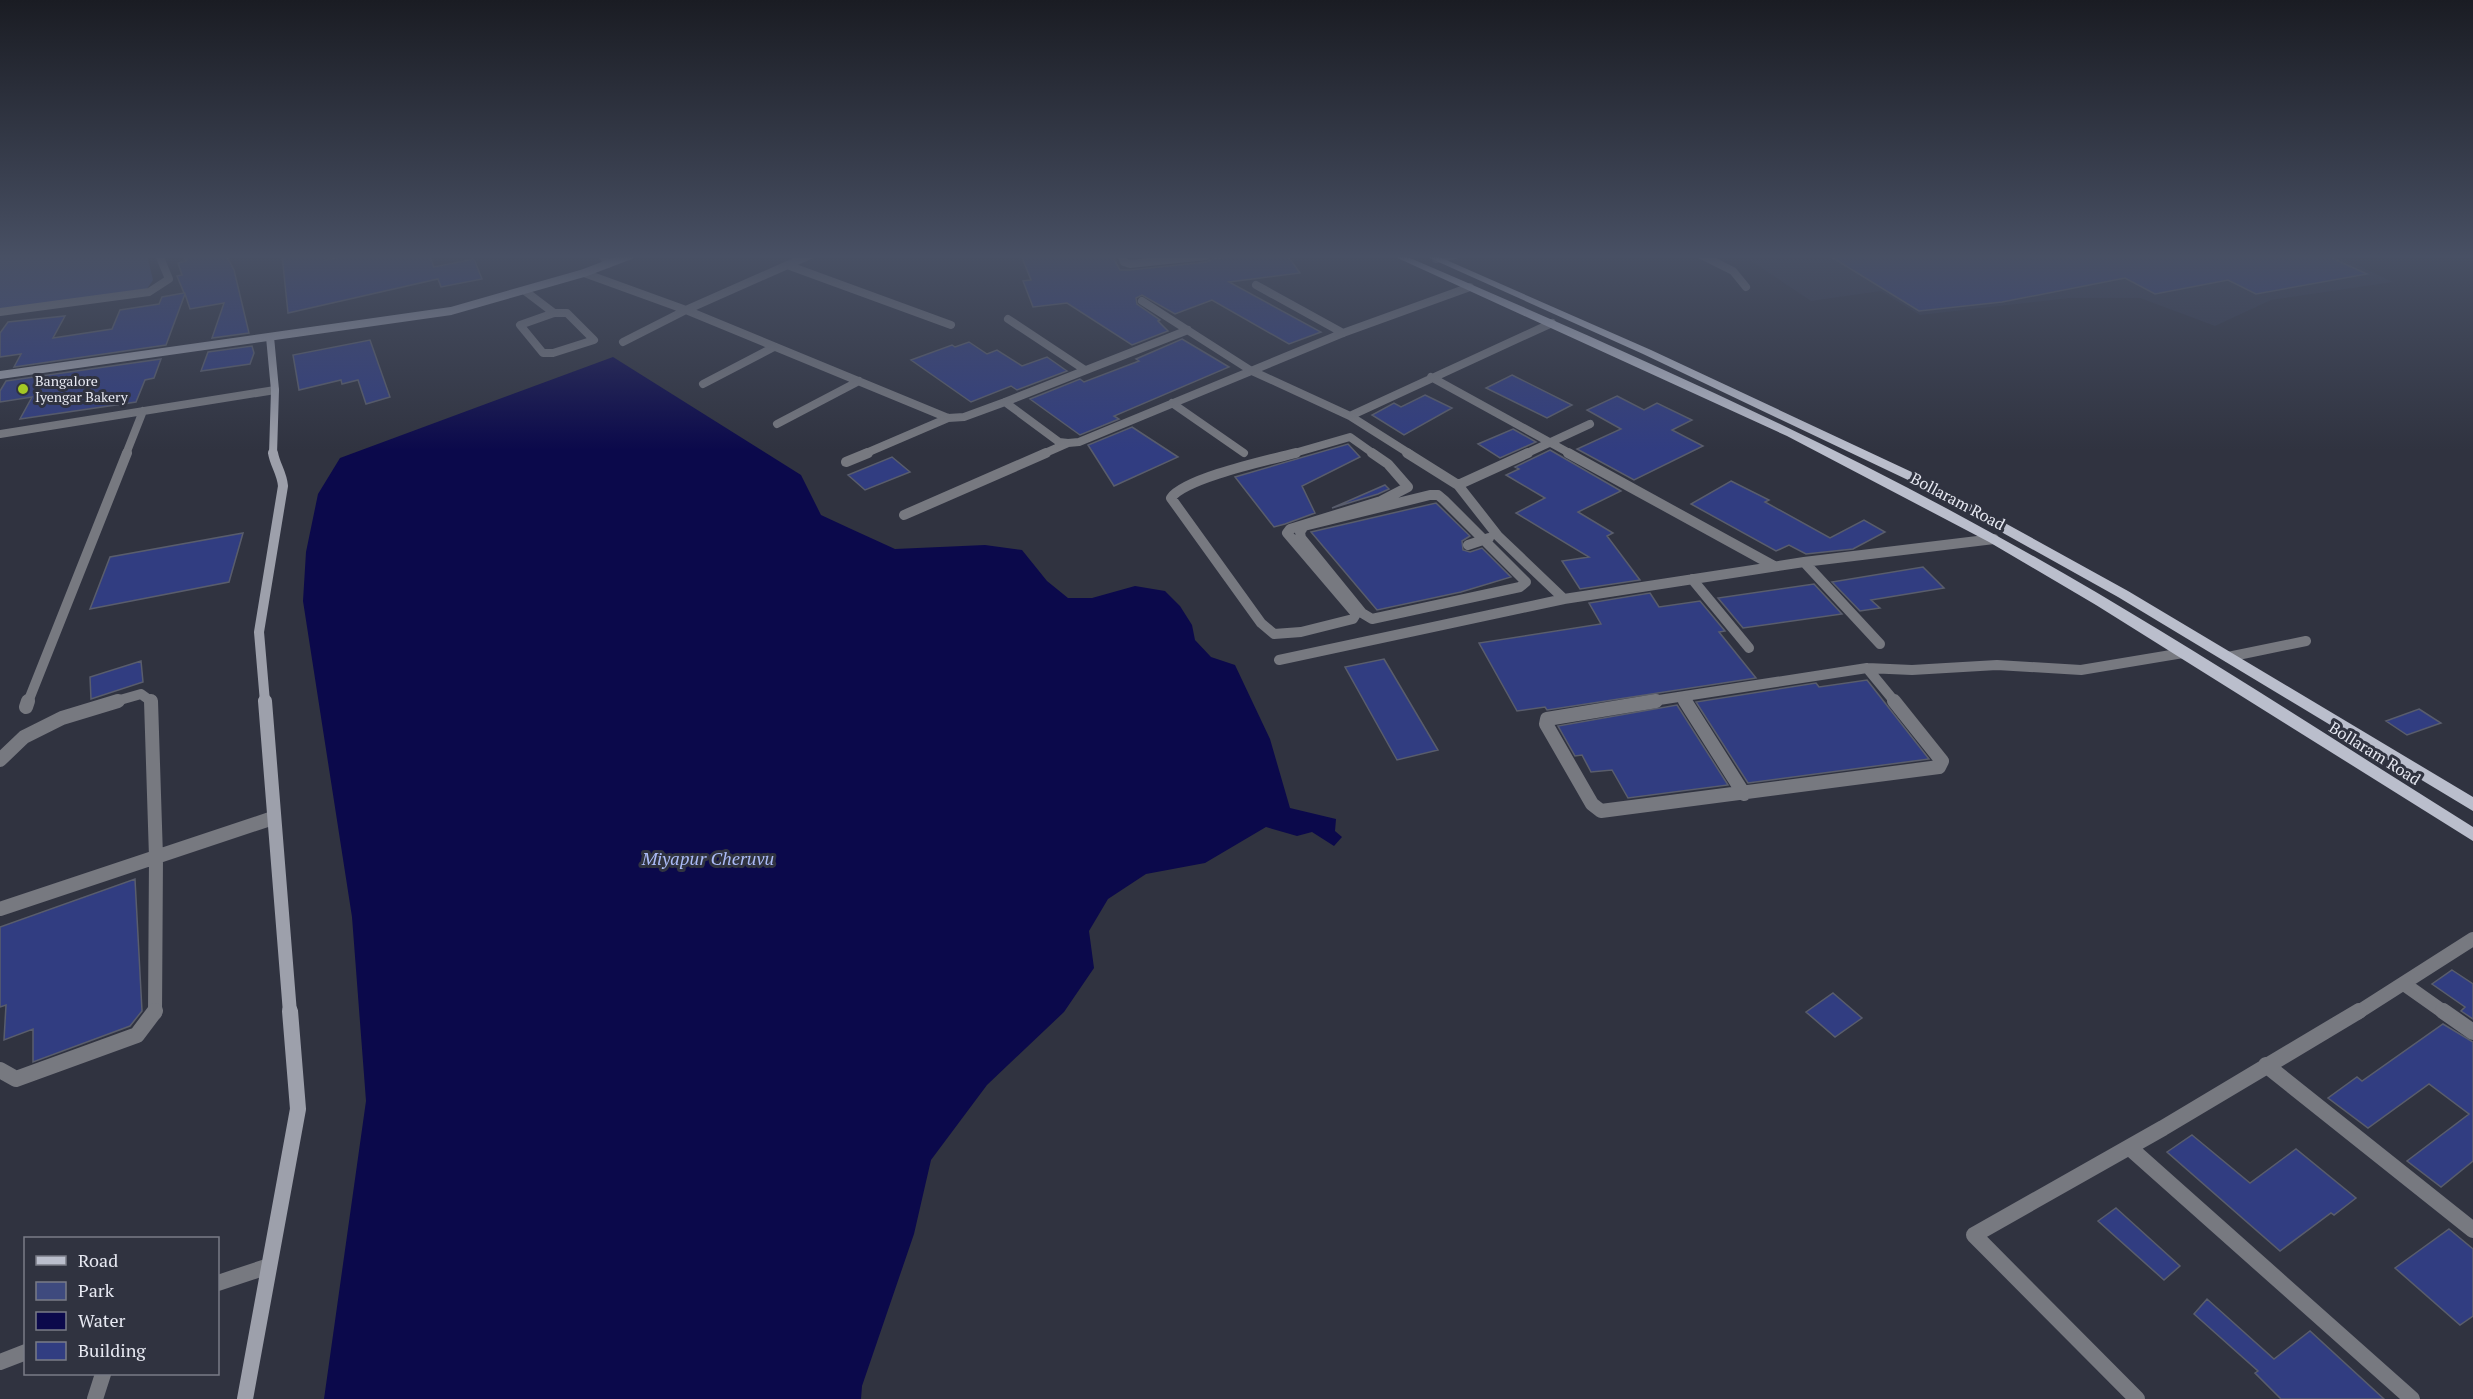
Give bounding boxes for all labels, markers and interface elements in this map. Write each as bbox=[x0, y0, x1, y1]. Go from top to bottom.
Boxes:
place label: Bangalore Iyengar Bakery bbox=[35, 371, 129, 406]
marker: Bangalore Iyengar Bakery bbox=[16, 382, 30, 396]
street label: Bollaram Road bbox=[1907, 467, 2009, 535]
street label: Bollaram Road bbox=[2325, 716, 2425, 790]
water label: Miyapur Cheruvu bbox=[641, 846, 774, 870]
legend bbox=[24, 1237, 219, 1375]
text: Road bbox=[78, 1248, 118, 1272]
text: Park bbox=[78, 1278, 115, 1302]
text: Water bbox=[78, 1308, 125, 1332]
text: Building bbox=[78, 1338, 146, 1362]

